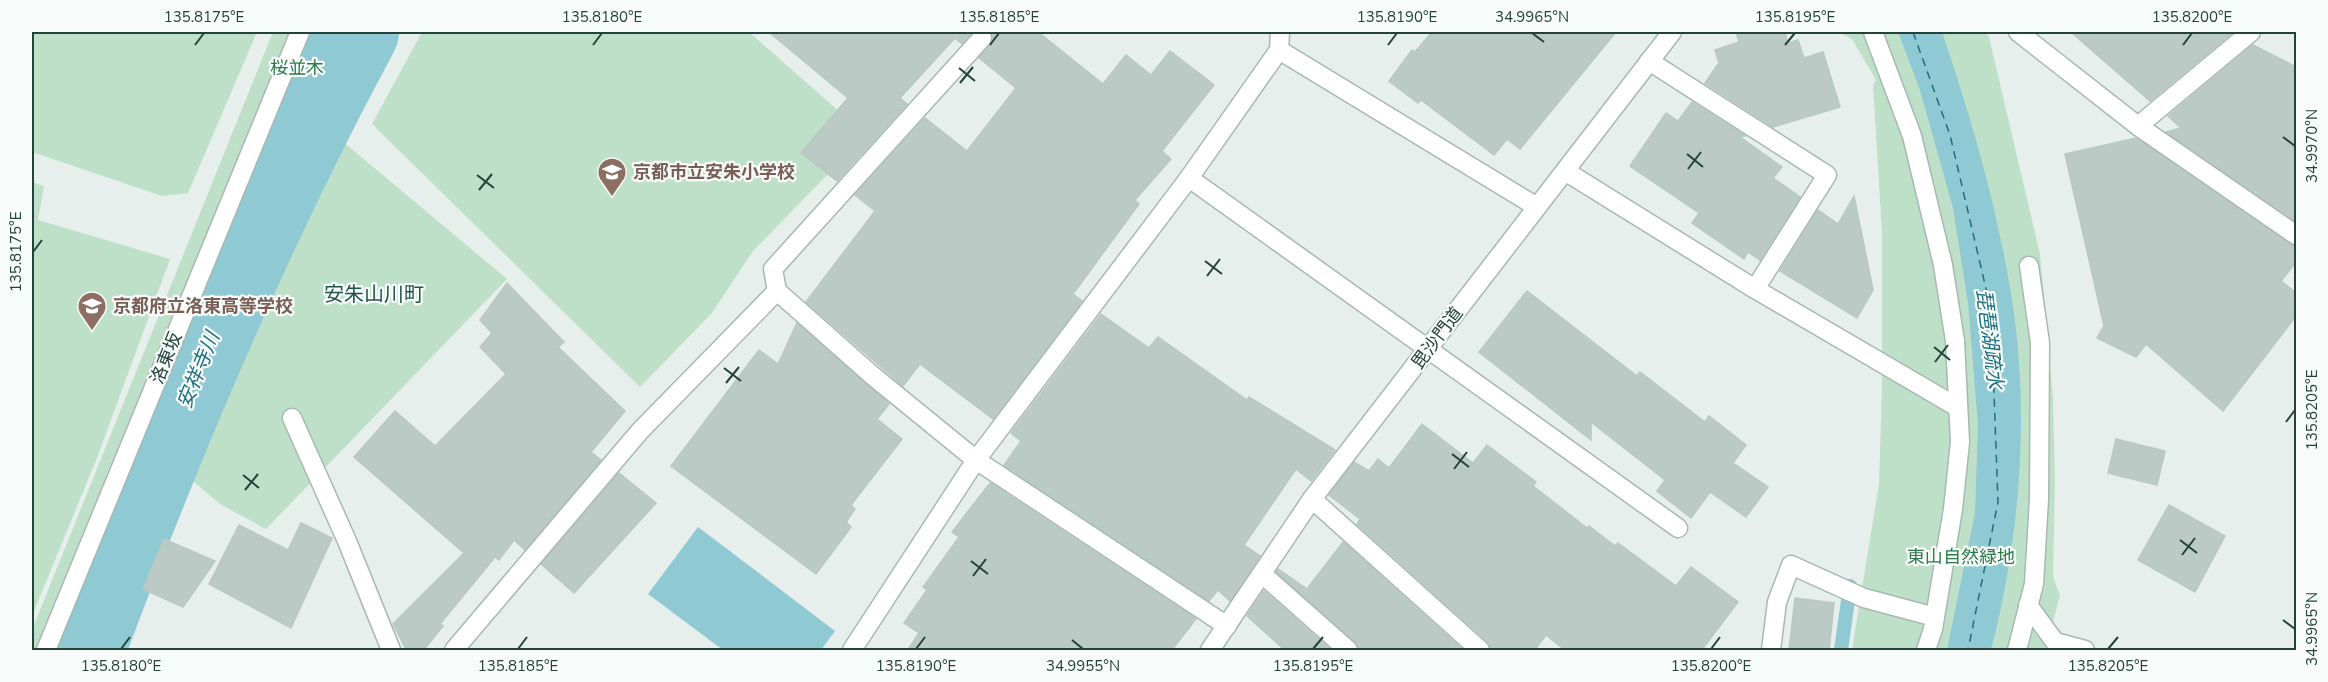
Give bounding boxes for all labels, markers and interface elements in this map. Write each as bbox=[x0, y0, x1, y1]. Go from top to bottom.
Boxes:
text: 135.8175°E bbox=[164, 7, 244, 27]
text: 135.8180°E bbox=[562, 7, 642, 27]
text: 135.8185°E bbox=[959, 7, 1039, 27]
text: 135.8190°E bbox=[1357, 7, 1437, 27]
text: 34.9965°N bbox=[1495, 7, 1569, 27]
text: 135.8195°E bbox=[1755, 7, 1835, 27]
text: 135.8200°E bbox=[2152, 7, 2232, 27]
park label: 桜並木 bbox=[270, 56, 324, 80]
text: 34.9970°N bbox=[2302, 109, 2322, 183]
school or university icon: 京都市立安朱小学校 bbox=[596, 156, 628, 198]
place label: 京都市立安朱小学校 bbox=[633, 160, 795, 184]
text: 135.8175°E bbox=[6, 212, 26, 292]
district label: 安朱山川町 bbox=[324, 281, 424, 308]
water label: 琵琶湖疏水 bbox=[1970, 288, 2009, 392]
school or university icon: 京都府立洛東高等学校 bbox=[76, 290, 108, 332]
place label: 京都府立洛東高等学校 bbox=[113, 294, 293, 318]
street label: 毘沙門道 bbox=[1406, 302, 1468, 374]
water label: 安祥寺川 bbox=[171, 326, 227, 412]
street label: 洛東坂 bbox=[145, 328, 187, 388]
text: 135.8205°E bbox=[2302, 370, 2322, 450]
park label: 東山自然緑地 bbox=[1907, 545, 2015, 569]
text: 34.9965°N bbox=[2302, 592, 2322, 666]
text: 135.8180°E bbox=[81, 656, 161, 676]
text: 135.8185°E bbox=[478, 656, 558, 676]
text: 135.8190°E bbox=[876, 656, 956, 676]
text: 34.9955°N bbox=[1046, 656, 1120, 676]
text: 135.8195°E bbox=[1273, 656, 1353, 676]
text: 135.8200°E bbox=[1671, 656, 1751, 676]
text: 135.8205°E bbox=[2068, 656, 2148, 676]

